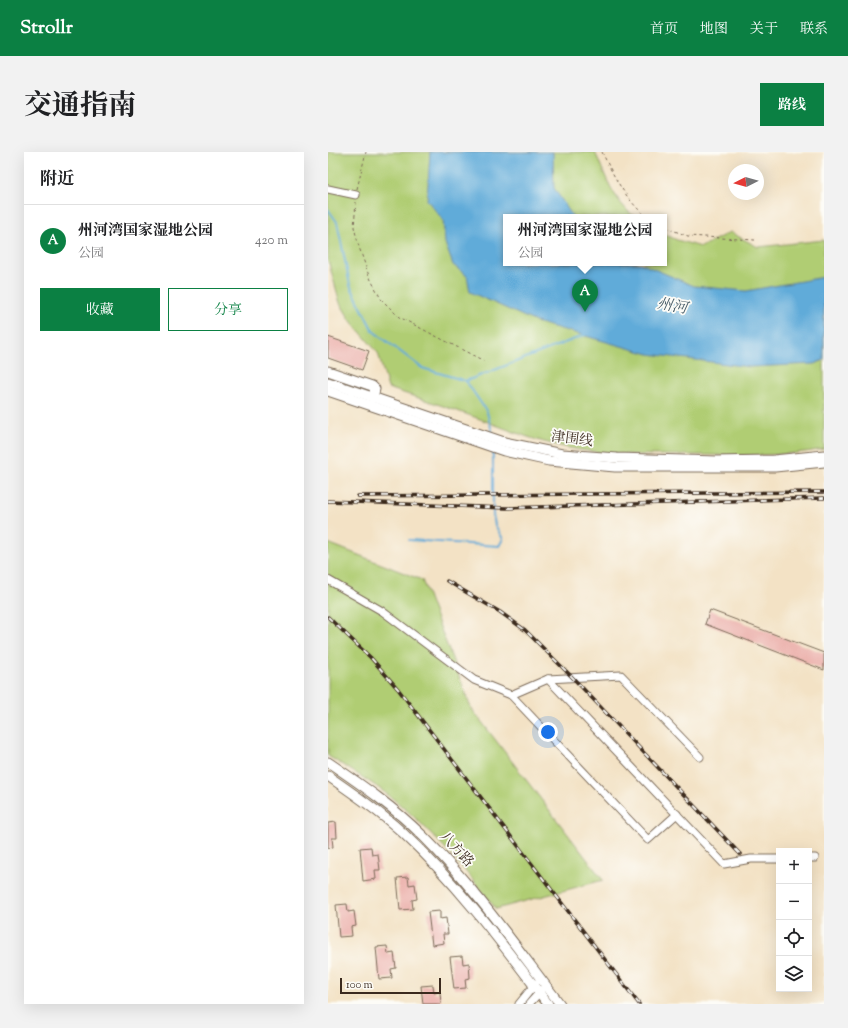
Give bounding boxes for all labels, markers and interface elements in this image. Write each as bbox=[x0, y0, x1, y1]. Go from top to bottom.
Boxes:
text: Strollr bbox=[20, 15, 73, 42]
text: 首页 bbox=[650, 20, 678, 40]
text: 地图 bbox=[700, 20, 728, 40]
text: 关于 bbox=[750, 20, 778, 40]
text: 联系 bbox=[800, 20, 828, 40]
button: 路线 bbox=[760, 83, 824, 126]
text: 交通指南 bbox=[24, 87, 136, 127]
north arrow bbox=[728, 164, 764, 200]
text: 附近 bbox=[40, 168, 74, 192]
popup bbox=[503, 214, 667, 266]
text: 州河湾国家湿地公园 bbox=[78, 221, 213, 242]
text: 州河湾国家湿地公园 bbox=[517, 221, 653, 242]
text: A bbox=[48, 232, 58, 250]
text: 420 m bbox=[255, 232, 288, 250]
text: 公园 bbox=[78, 245, 104, 263]
text: 公园 bbox=[517, 245, 544, 263]
pin: A bbox=[572, 279, 598, 312]
button: 收藏 bbox=[40, 288, 160, 331]
button: 分享 bbox=[168, 288, 288, 331]
water label: 州河 bbox=[655, 294, 692, 320]
street label: 津围线 bbox=[550, 428, 594, 452]
your location bbox=[538, 722, 558, 742]
street label: 八方路 bbox=[434, 828, 478, 872]
map controls bbox=[776, 848, 812, 992]
button: + bbox=[776, 848, 812, 884]
button: − bbox=[776, 884, 812, 920]
button: locate bbox=[776, 920, 812, 956]
button: layers bbox=[776, 956, 812, 992]
scale bar bbox=[340, 976, 441, 995]
text: 100 m bbox=[346, 977, 373, 993]

